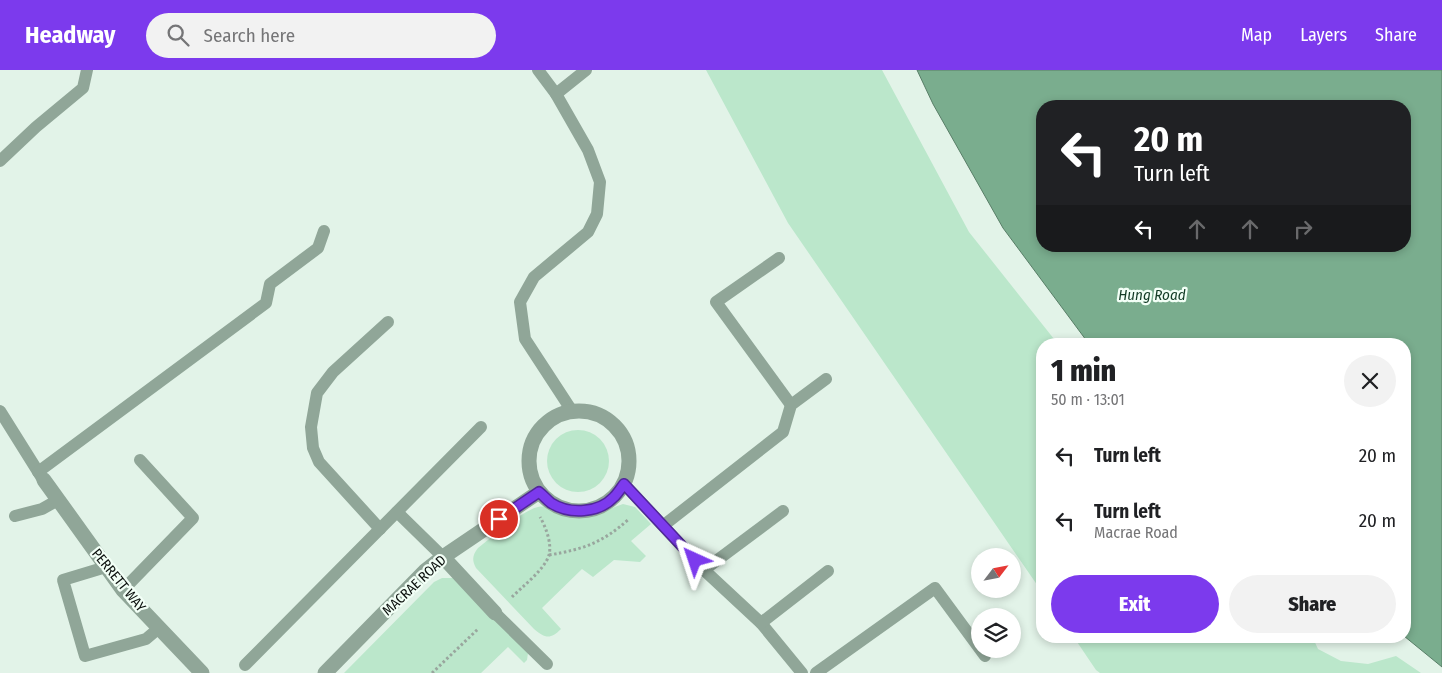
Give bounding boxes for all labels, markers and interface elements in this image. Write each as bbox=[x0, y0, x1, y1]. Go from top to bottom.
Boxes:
search box bbox=[146, 13, 496, 58]
text: Headway bbox=[25, 21, 116, 49]
icon: search bbox=[164, 21, 192, 49]
text: Search here bbox=[204, 24, 295, 47]
text: Map bbox=[1241, 24, 1272, 46]
text: Layers bbox=[1300, 24, 1347, 46]
text: Share bbox=[1375, 24, 1417, 46]
text: 20 m bbox=[1134, 118, 1203, 160]
icon: left bbox=[1051, 120, 1116, 185]
text: Turn left bbox=[1134, 160, 1210, 187]
icon: left bbox=[1130, 215, 1158, 243]
icon: ahead bbox=[1183, 215, 1211, 243]
icon: ahead bbox=[1236, 215, 1264, 243]
icon: right bbox=[1289, 215, 1317, 243]
water label: Hung Road bbox=[1118, 286, 1186, 304]
text: 1 min bbox=[1051, 353, 1116, 389]
button: close bbox=[1344, 355, 1396, 407]
text: 50 m · 13:01 bbox=[1051, 390, 1125, 409]
icon: left bbox=[1051, 442, 1079, 470]
text: Turn left bbox=[1094, 444, 1161, 467]
text: 20 m bbox=[1359, 444, 1396, 467]
pin bbox=[478, 498, 520, 540]
text: Turn left bbox=[1094, 500, 1161, 523]
icon: arrive bbox=[485, 505, 513, 533]
icon: left bbox=[1051, 507, 1079, 535]
text: 20 m bbox=[1359, 509, 1396, 532]
text: Macrae Road bbox=[1094, 523, 1178, 542]
position arrow bbox=[668, 533, 720, 585]
street label: PERRETT WAY bbox=[88, 545, 149, 615]
north arrow bbox=[971, 548, 1021, 598]
map controls bbox=[971, 548, 1021, 658]
street label: MACRAE ROAD bbox=[379, 552, 450, 619]
button: Exit bbox=[1051, 575, 1219, 633]
button: Share bbox=[1229, 575, 1396, 633]
button: layers bbox=[971, 608, 1021, 658]

